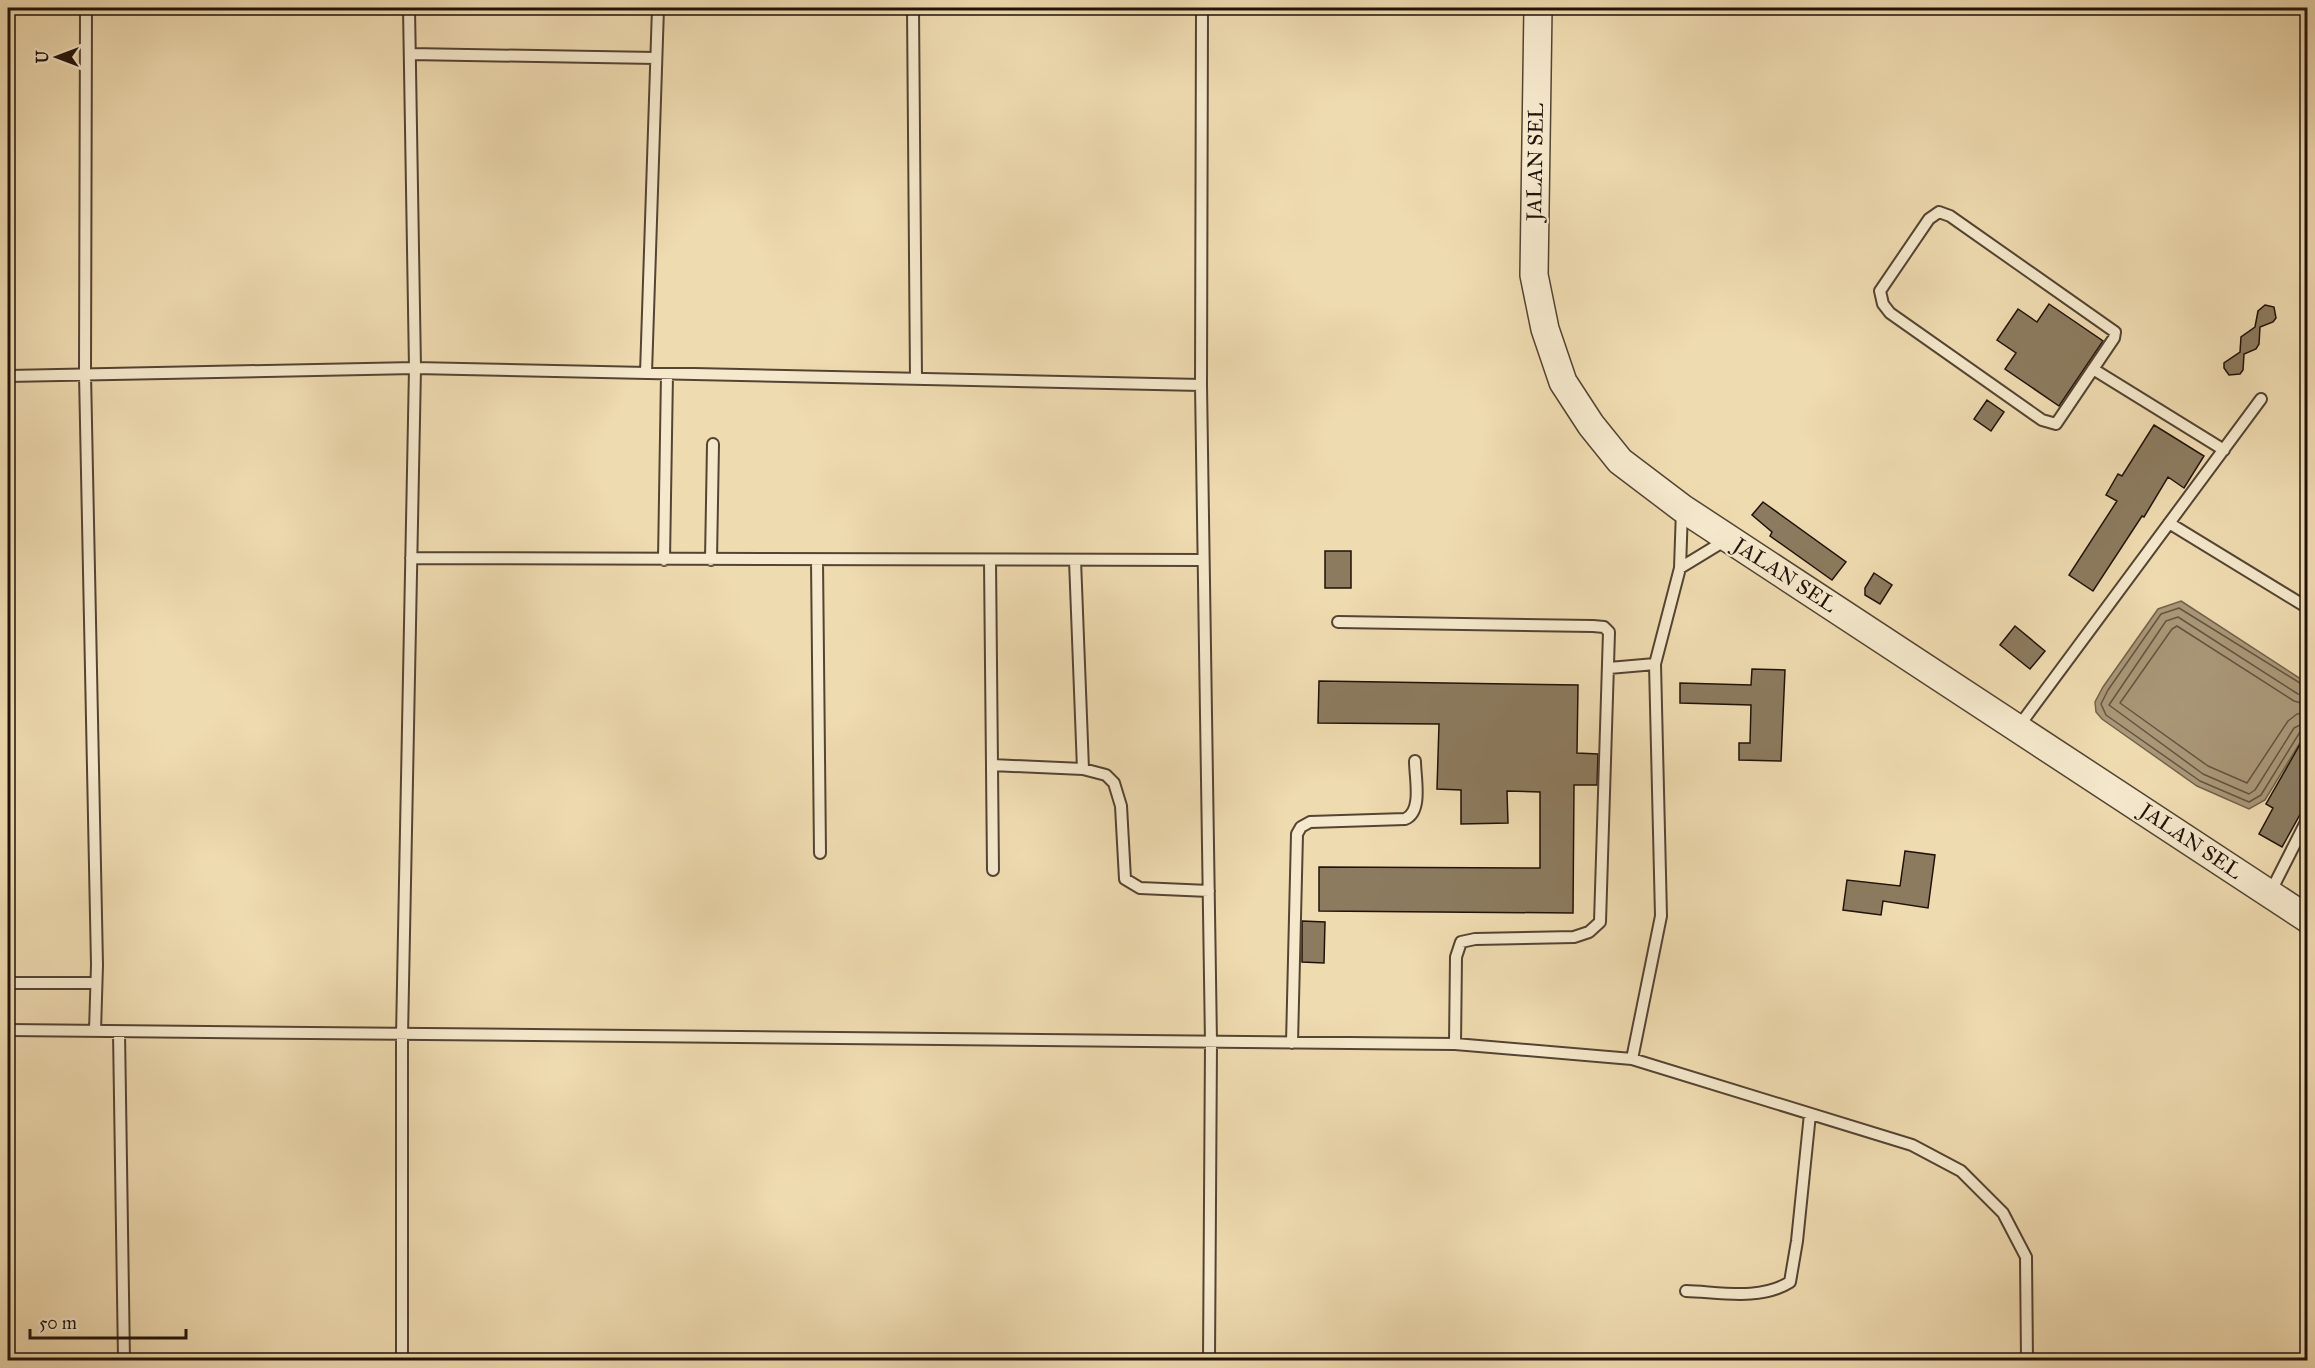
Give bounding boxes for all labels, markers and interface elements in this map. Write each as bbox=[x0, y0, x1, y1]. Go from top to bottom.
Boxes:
north arrow bbox=[27, 27, 87, 87]
text: U bbox=[33, 50, 52, 63]
street label: JALAN SEL bbox=[1521, 102, 1549, 223]
street label: JALAN SEL bbox=[1727, 531, 1842, 618]
street label: JALAN SEL bbox=[2133, 796, 2247, 885]
scale bar bbox=[30, 1302, 186, 1340]
text: 50 m bbox=[39, 1312, 77, 1334]

